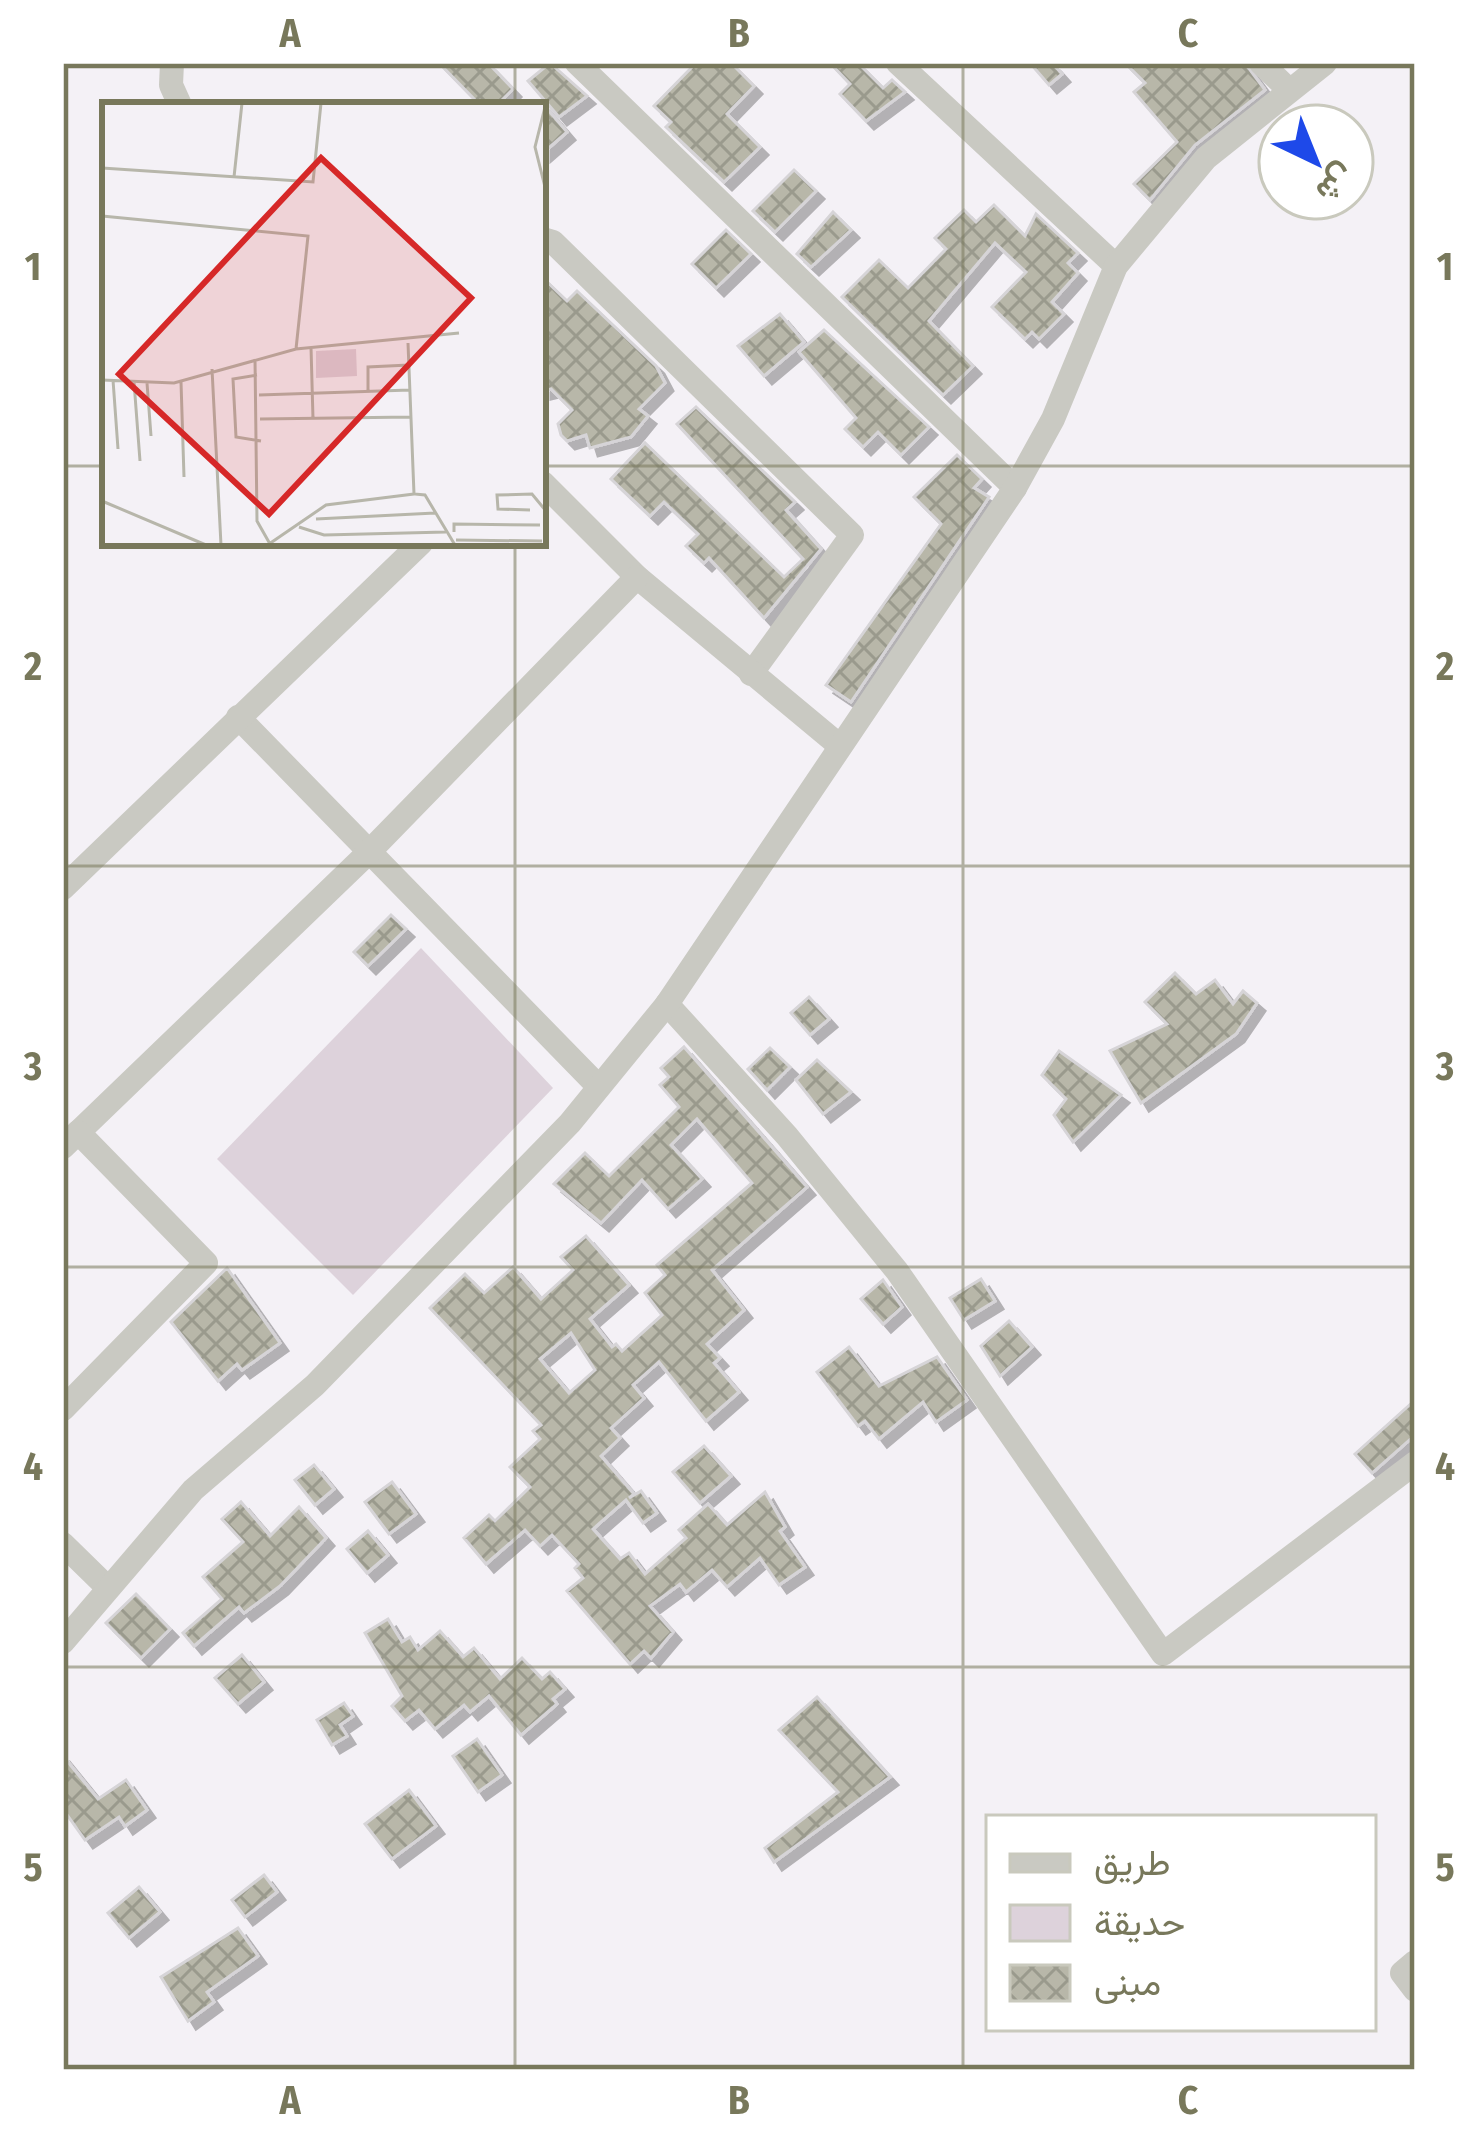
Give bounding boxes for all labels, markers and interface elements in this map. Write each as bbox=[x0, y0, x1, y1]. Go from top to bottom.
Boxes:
text: A bbox=[278, 11, 301, 57]
text: B bbox=[728, 11, 750, 57]
text: C bbox=[1178, 11, 1199, 57]
inset map bbox=[102, 102, 546, 546]
north arrow bbox=[1256, 102, 1376, 222]
text: ش bbox=[1308, 155, 1364, 211]
text: 1 bbox=[25, 244, 41, 290]
text: 1 bbox=[1437, 244, 1453, 290]
text: 2 bbox=[23, 644, 42, 690]
text: 2 bbox=[1435, 644, 1454, 690]
text: 3 bbox=[23, 1044, 42, 1090]
text: 3 bbox=[1435, 1044, 1454, 1090]
text: 4 bbox=[23, 1444, 43, 1490]
text: 4 bbox=[1435, 1444, 1455, 1490]
legend bbox=[986, 1815, 1376, 2031]
text: طريق bbox=[1094, 1841, 1170, 1885]
text: 5 bbox=[23, 1845, 43, 1891]
text: 5 bbox=[1435, 1845, 1455, 1891]
text: حديقة bbox=[1094, 1901, 1185, 1945]
text: مبنى bbox=[1094, 1961, 1161, 2005]
text: A bbox=[278, 2078, 301, 2124]
text: B bbox=[728, 2078, 750, 2124]
text: C bbox=[1178, 2078, 1199, 2124]

